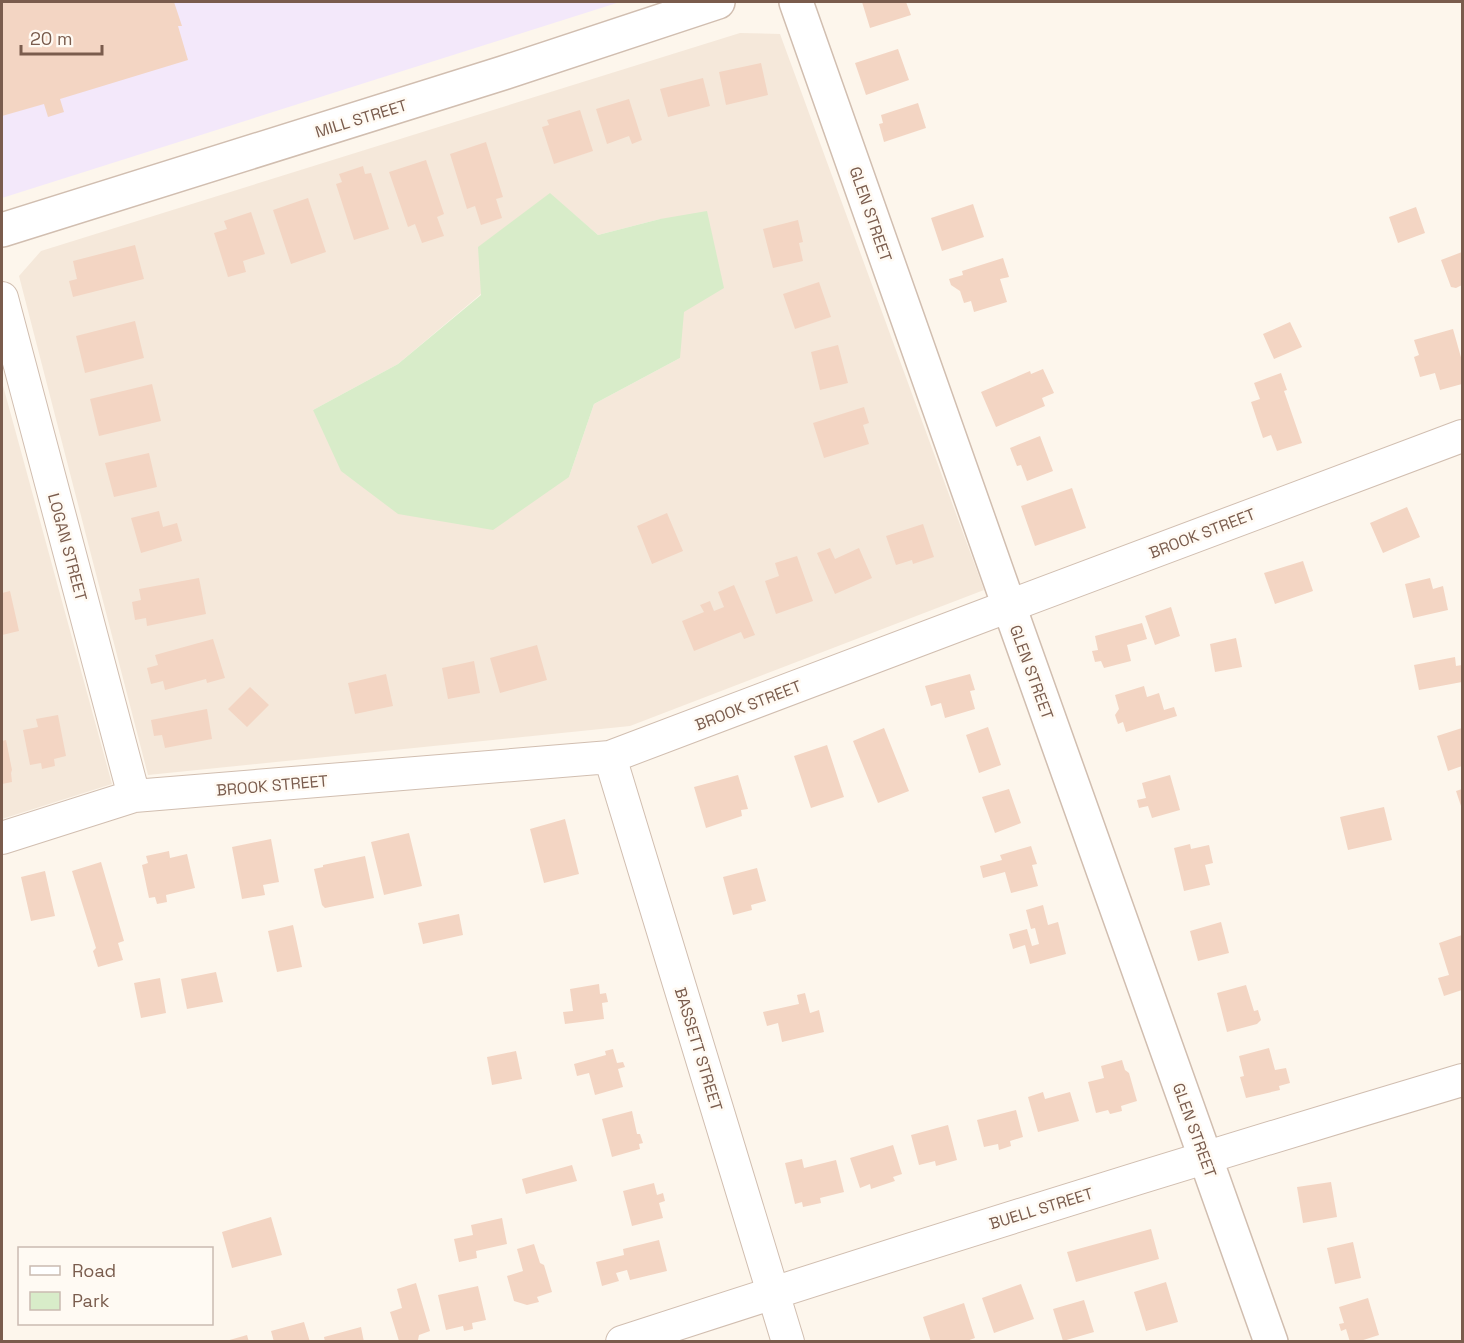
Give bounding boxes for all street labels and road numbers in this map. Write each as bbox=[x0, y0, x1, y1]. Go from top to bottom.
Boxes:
street label: MILL STREET bbox=[313, 95, 410, 142]
street label: GLEN STREET bbox=[844, 164, 897, 265]
street label: LOGAN STREET bbox=[43, 491, 92, 603]
street label: BROOK STREET bbox=[1146, 504, 1258, 563]
street label: GLEN STREET bbox=[1005, 622, 1058, 722]
street label: BROOK STREET bbox=[692, 676, 804, 735]
street label: BROOK STREET bbox=[215, 770, 329, 801]
street label: BASSETT STREET bbox=[670, 985, 727, 1113]
street label: GLEN STREET bbox=[1168, 1080, 1221, 1180]
street label: BUELL STREET bbox=[987, 1183, 1096, 1234]

